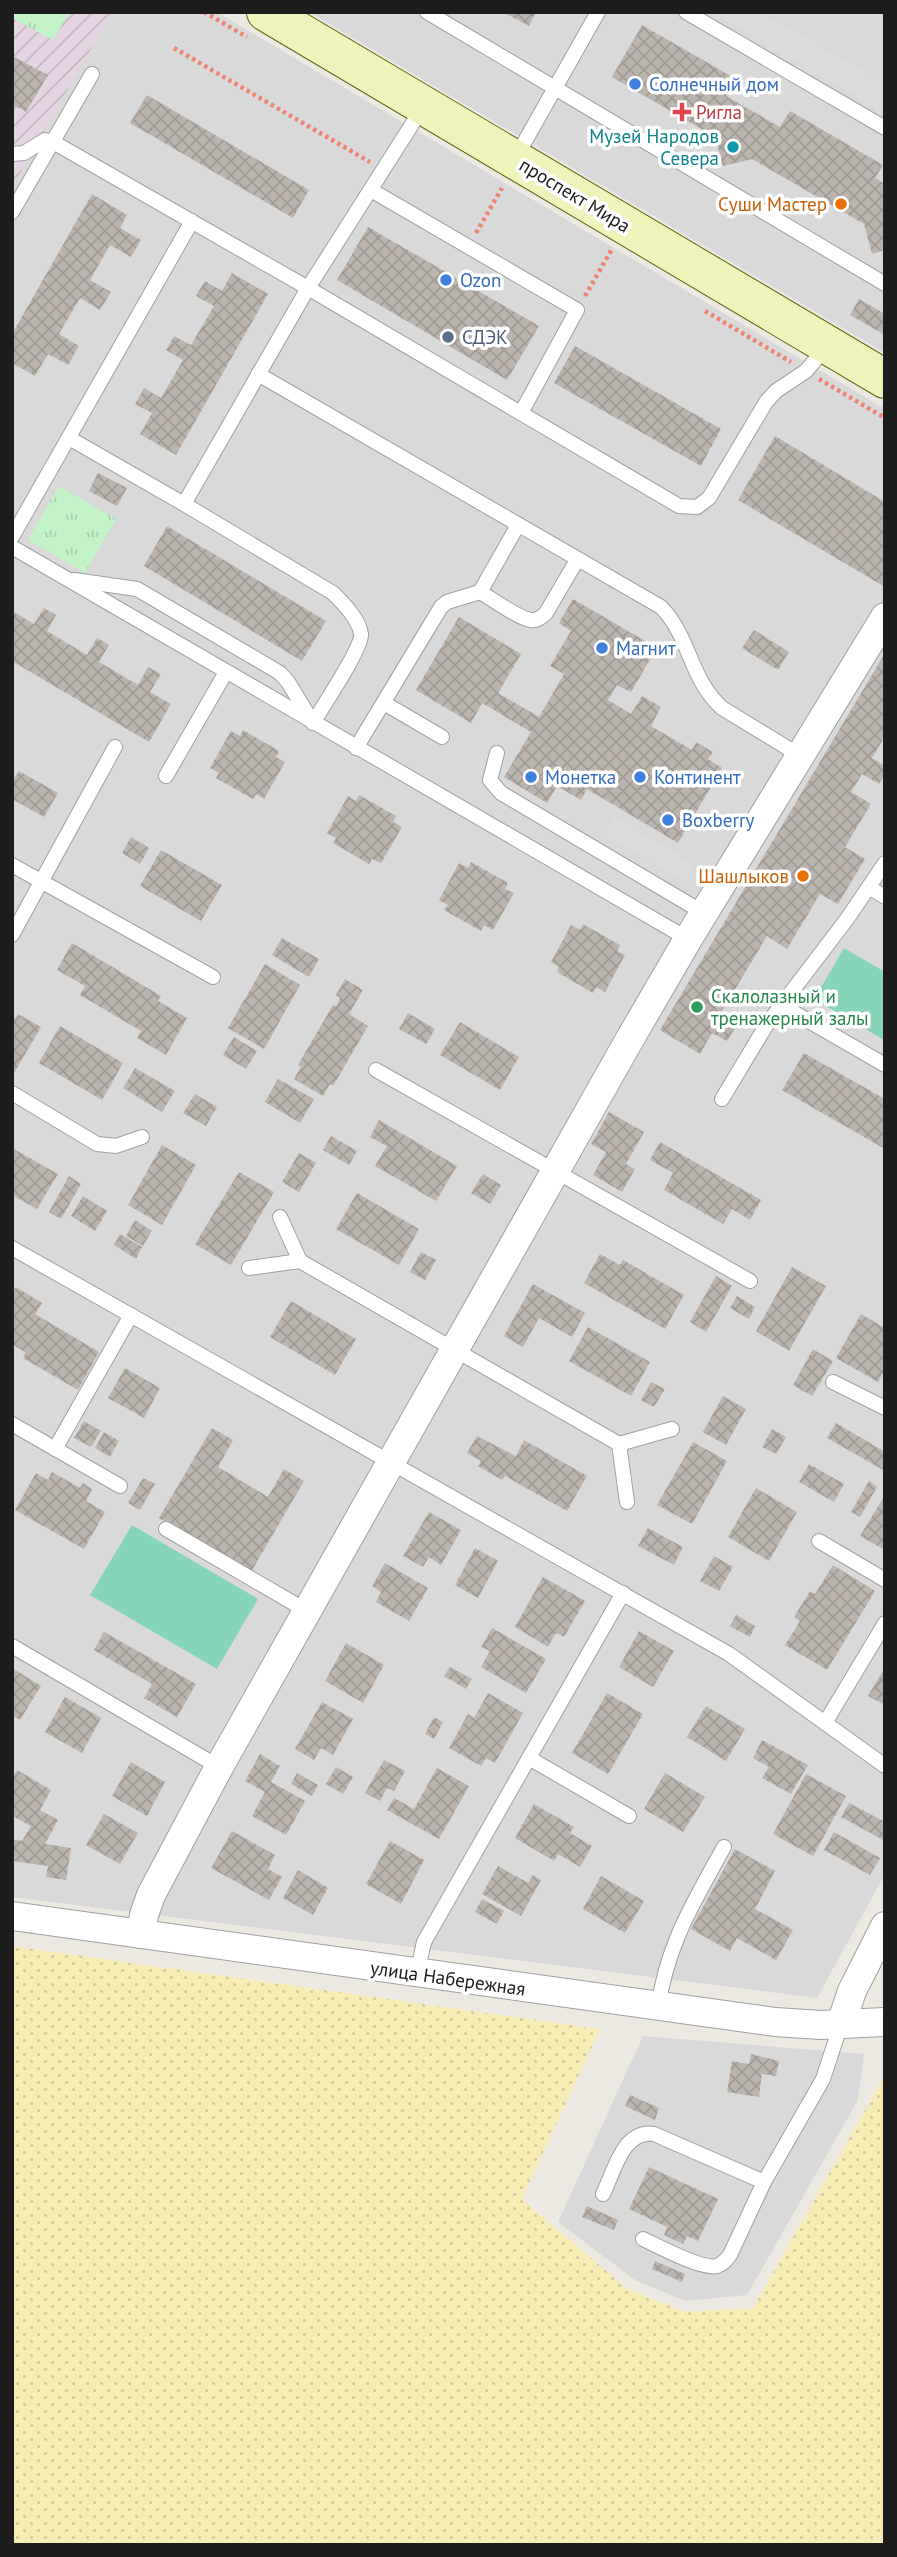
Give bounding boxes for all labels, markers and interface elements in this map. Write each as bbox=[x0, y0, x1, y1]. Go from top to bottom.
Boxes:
place label: Солнечный дом bbox=[649, 72, 779, 96]
marker: Солнечный дом bbox=[627, 76, 643, 92]
place label: Ригла bbox=[696, 100, 742, 124]
marker: Ригла bbox=[674, 104, 690, 120]
place label: Музей Народов Севера bbox=[589, 124, 719, 170]
marker: Музей Народов Севера bbox=[725, 139, 741, 155]
street label: проспект Мира bbox=[515, 152, 635, 238]
place label: Суши Мастер bbox=[718, 192, 827, 216]
marker: Суши Мастер bbox=[833, 196, 849, 212]
place label: Ozon bbox=[460, 268, 501, 292]
marker: Ozon bbox=[438, 272, 454, 288]
place label: СДЭК bbox=[462, 325, 508, 349]
marker: СДЭК bbox=[440, 329, 456, 345]
place label: Магнит bbox=[616, 636, 676, 660]
marker: Магнит bbox=[594, 640, 610, 656]
place label: Монетка bbox=[545, 765, 616, 789]
place label: Континент bbox=[654, 765, 741, 789]
marker: Монетка bbox=[523, 769, 539, 785]
marker: Континент bbox=[632, 769, 648, 785]
place label: Boxberry bbox=[682, 808, 754, 832]
marker: Boxberry bbox=[660, 812, 676, 828]
place label: Шашлыков bbox=[698, 864, 789, 888]
marker: Шашлыков bbox=[795, 868, 811, 884]
place label: Скалолазный и тренажерный залы bbox=[711, 984, 869, 1030]
marker: Скалолазный и тренажерный залы bbox=[689, 999, 705, 1015]
street label: улица Набережная bbox=[369, 1955, 527, 2001]

